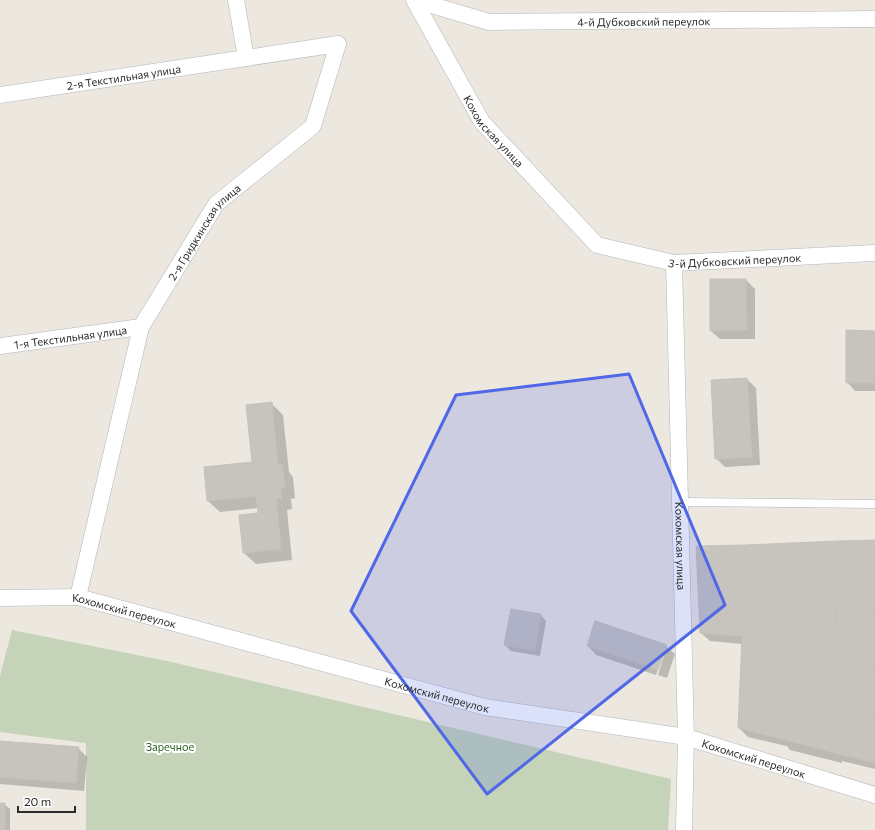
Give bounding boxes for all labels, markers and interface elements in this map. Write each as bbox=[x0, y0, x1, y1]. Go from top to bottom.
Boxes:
street label: 4-й Дубковский переулок bbox=[577, 14, 711, 28]
street label: 2-я Текстильная улица bbox=[66, 61, 182, 91]
street label: Кохомская улица bbox=[462, 93, 527, 169]
street label: 2-я Гридкинская улица bbox=[165, 181, 243, 282]
street label: 3-й Дубковский переулок bbox=[667, 250, 802, 269]
street label: 1-я Текстильная улица bbox=[13, 322, 128, 351]
street label: Кохомская улица bbox=[674, 502, 689, 590]
street label: Кохомский переулок bbox=[72, 590, 178, 630]
street label: Кохомский переулок bbox=[383, 674, 490, 714]
street label: Кохомский переулок bbox=[701, 736, 808, 780]
park label: Заречное bbox=[146, 740, 195, 753]
scale bar bbox=[18, 788, 75, 814]
text: 20 m bbox=[24, 794, 51, 808]

